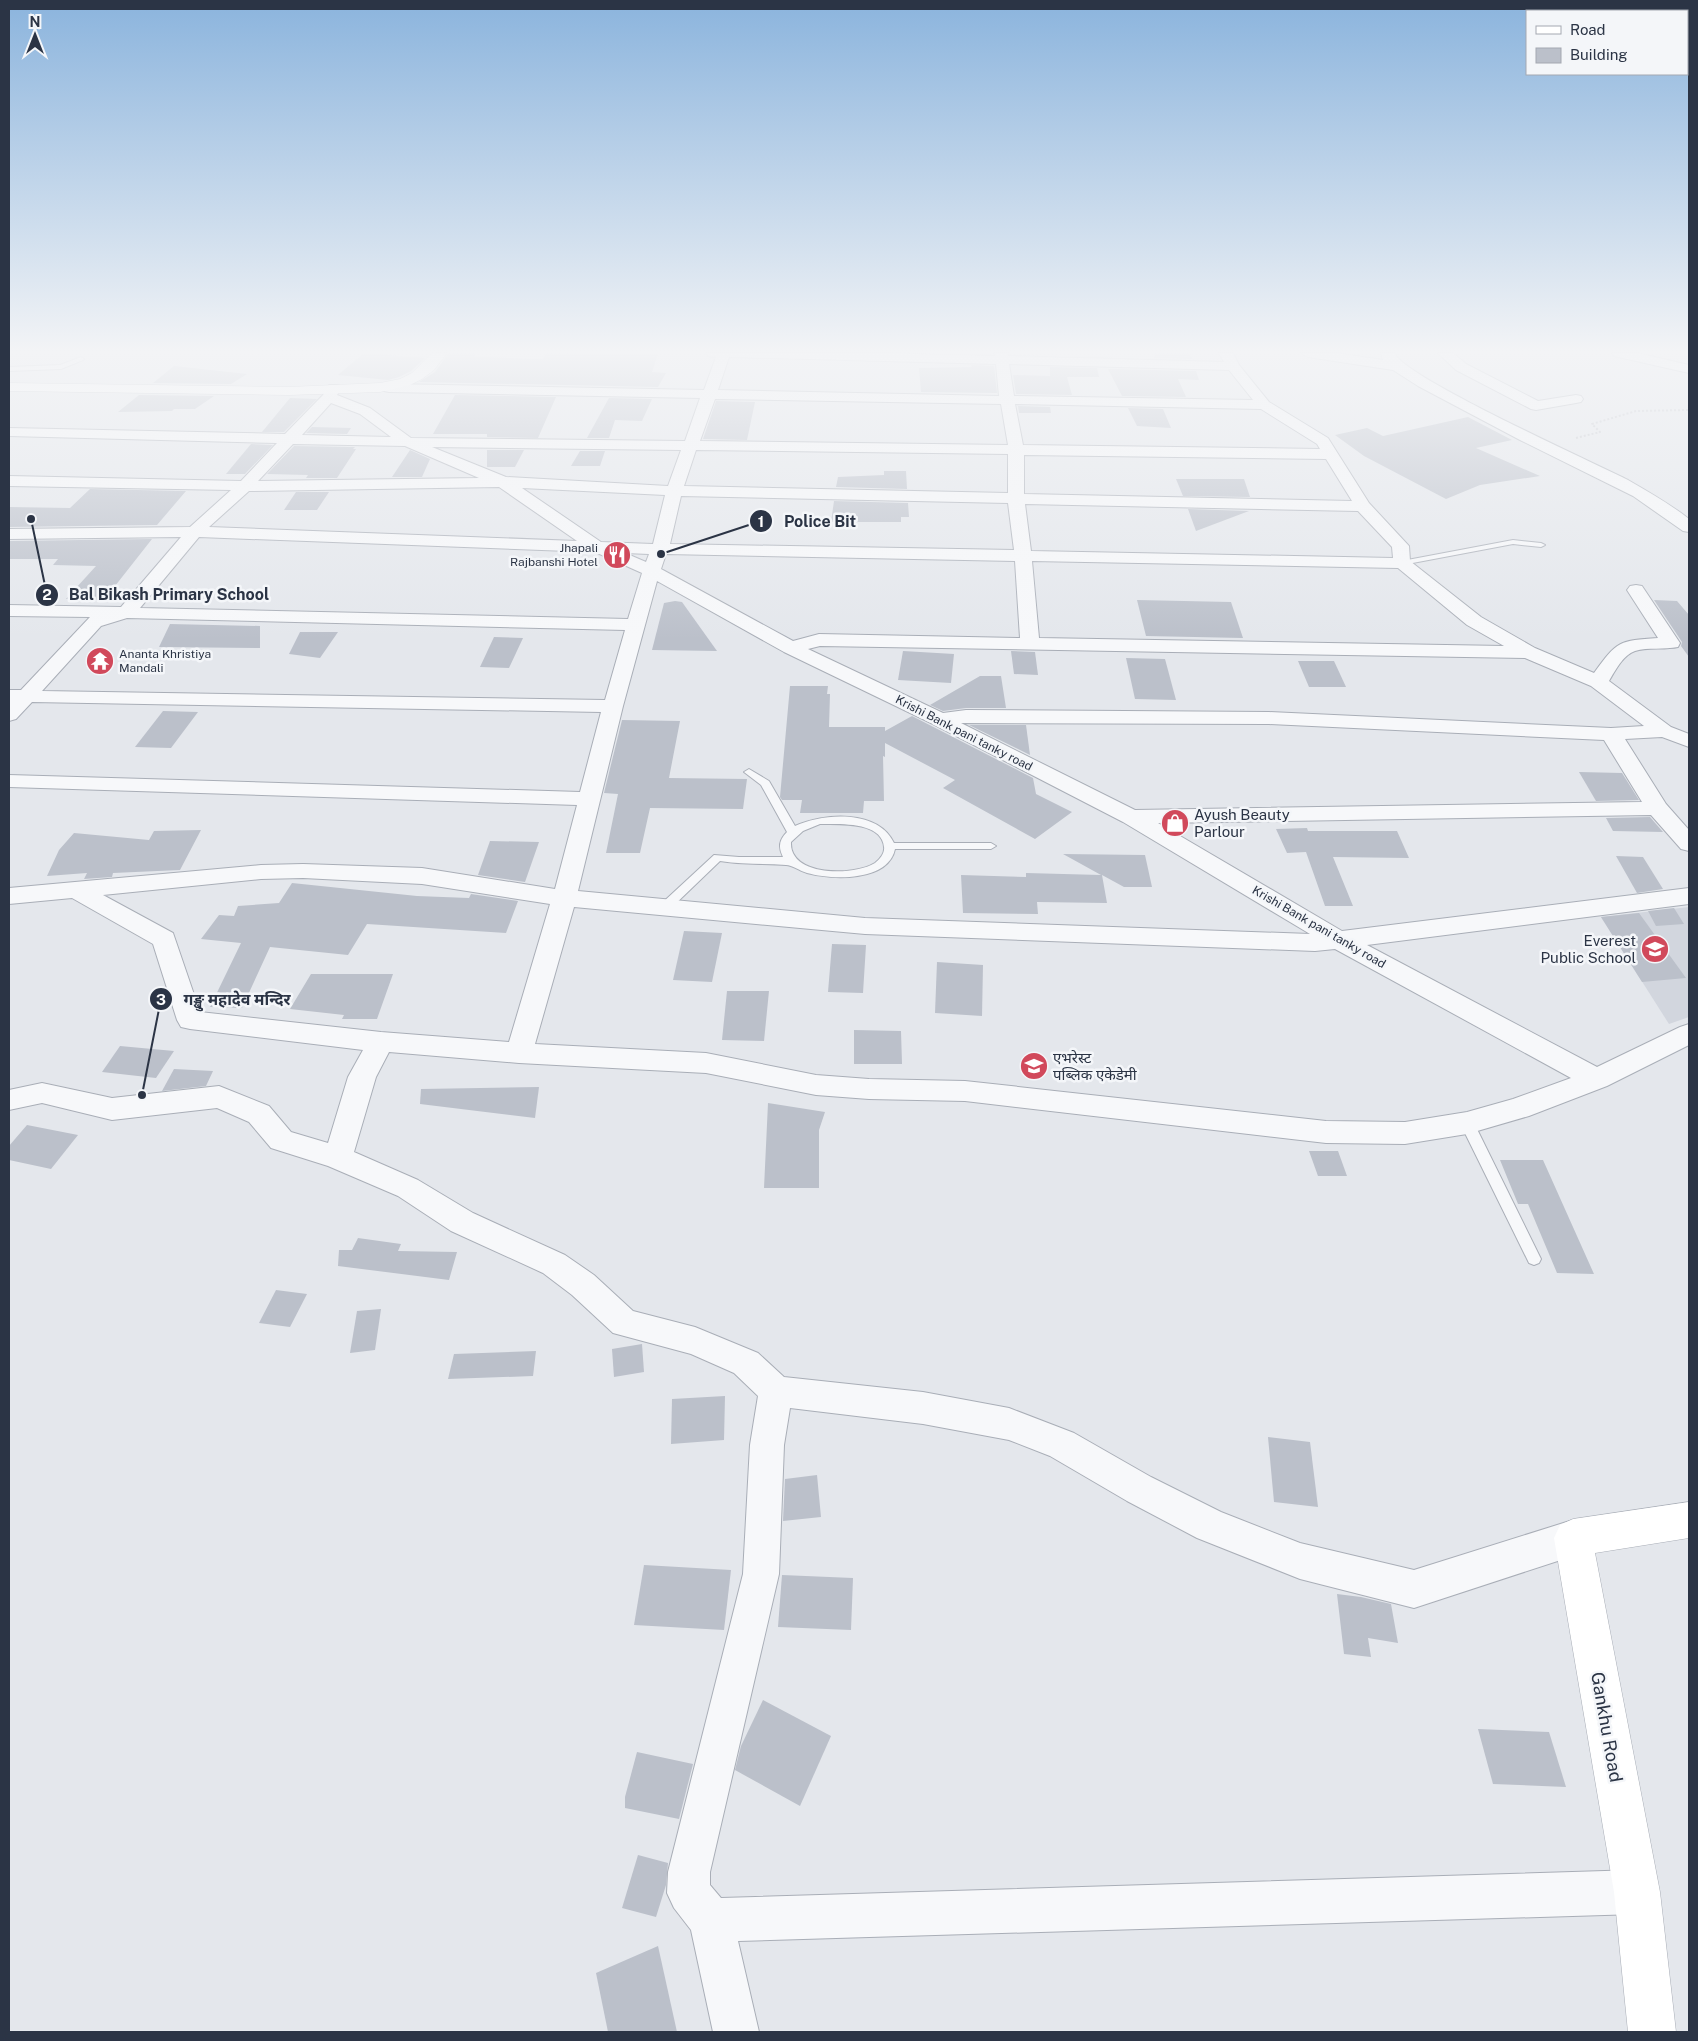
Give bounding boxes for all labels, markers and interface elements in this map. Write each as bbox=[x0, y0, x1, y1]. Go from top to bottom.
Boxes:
north arrow bbox=[10, 10, 60, 60]
legend bbox=[1526, 10, 1688, 75]
text: N bbox=[30, 14, 40, 30]
text: Road bbox=[1570, 21, 1606, 38]
text: Building bbox=[1570, 46, 1628, 63]
callout: Police Bit bbox=[748, 506, 866, 537]
text: Police Bit bbox=[784, 512, 856, 531]
text: 1 bbox=[758, 513, 764, 530]
restaurant icon: Jhapali Rajbanshi Hotel bbox=[602, 540, 632, 570]
place label: Jhapali Rajbanshi Hotel bbox=[510, 541, 598, 569]
callout: Bal Bikash Primary School bbox=[34, 579, 280, 610]
text: Bal Bikash Primary School bbox=[69, 585, 269, 604]
text: 2 bbox=[42, 586, 52, 603]
temple icon: Ananta Khristiya Mandali bbox=[85, 646, 115, 676]
place label: Ananta Khristiya Mandali bbox=[119, 647, 211, 675]
street label: Krishi Bank pani tanky road bbox=[893, 692, 1035, 774]
place label: Ayush Beauty Parlour bbox=[1194, 806, 1290, 840]
shop icon: Ayush Beauty Parlour bbox=[1160, 808, 1190, 838]
street label: Krishi Bank pani tanky road bbox=[1250, 883, 1388, 971]
place label: Everest Public School bbox=[1541, 932, 1636, 966]
school or university icon: Everest Public School bbox=[1640, 934, 1670, 964]
callout: गङ्खु महादेव मन्दिर bbox=[148, 984, 300, 1015]
text: गङ्खु महादेव मन्दिर bbox=[183, 990, 291, 1012]
text: 3 bbox=[156, 991, 166, 1008]
place label: एभरेस्ट पब्लिक एकेडेमी bbox=[1053, 1049, 1138, 1083]
school or university icon: एभरेस्ट पब्लिक एकेडेमी bbox=[1019, 1051, 1049, 1081]
street label: Gankhu Road bbox=[1587, 1670, 1627, 1784]

